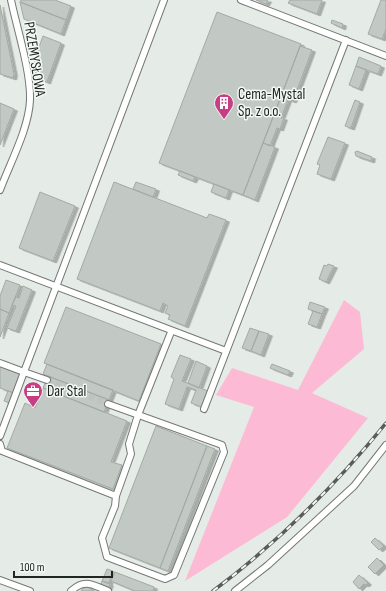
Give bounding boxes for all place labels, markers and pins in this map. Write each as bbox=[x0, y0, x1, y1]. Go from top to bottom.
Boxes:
place label: Cema-Mystal Sp. z o.o. bbox=[238, 85, 305, 121]
building icon: Cema-Mystal Sp. z o.o. bbox=[213, 92, 235, 120]
office icon: Dar Stal bbox=[22, 380, 44, 408]
place label: Dar Stal bbox=[47, 382, 86, 401]

